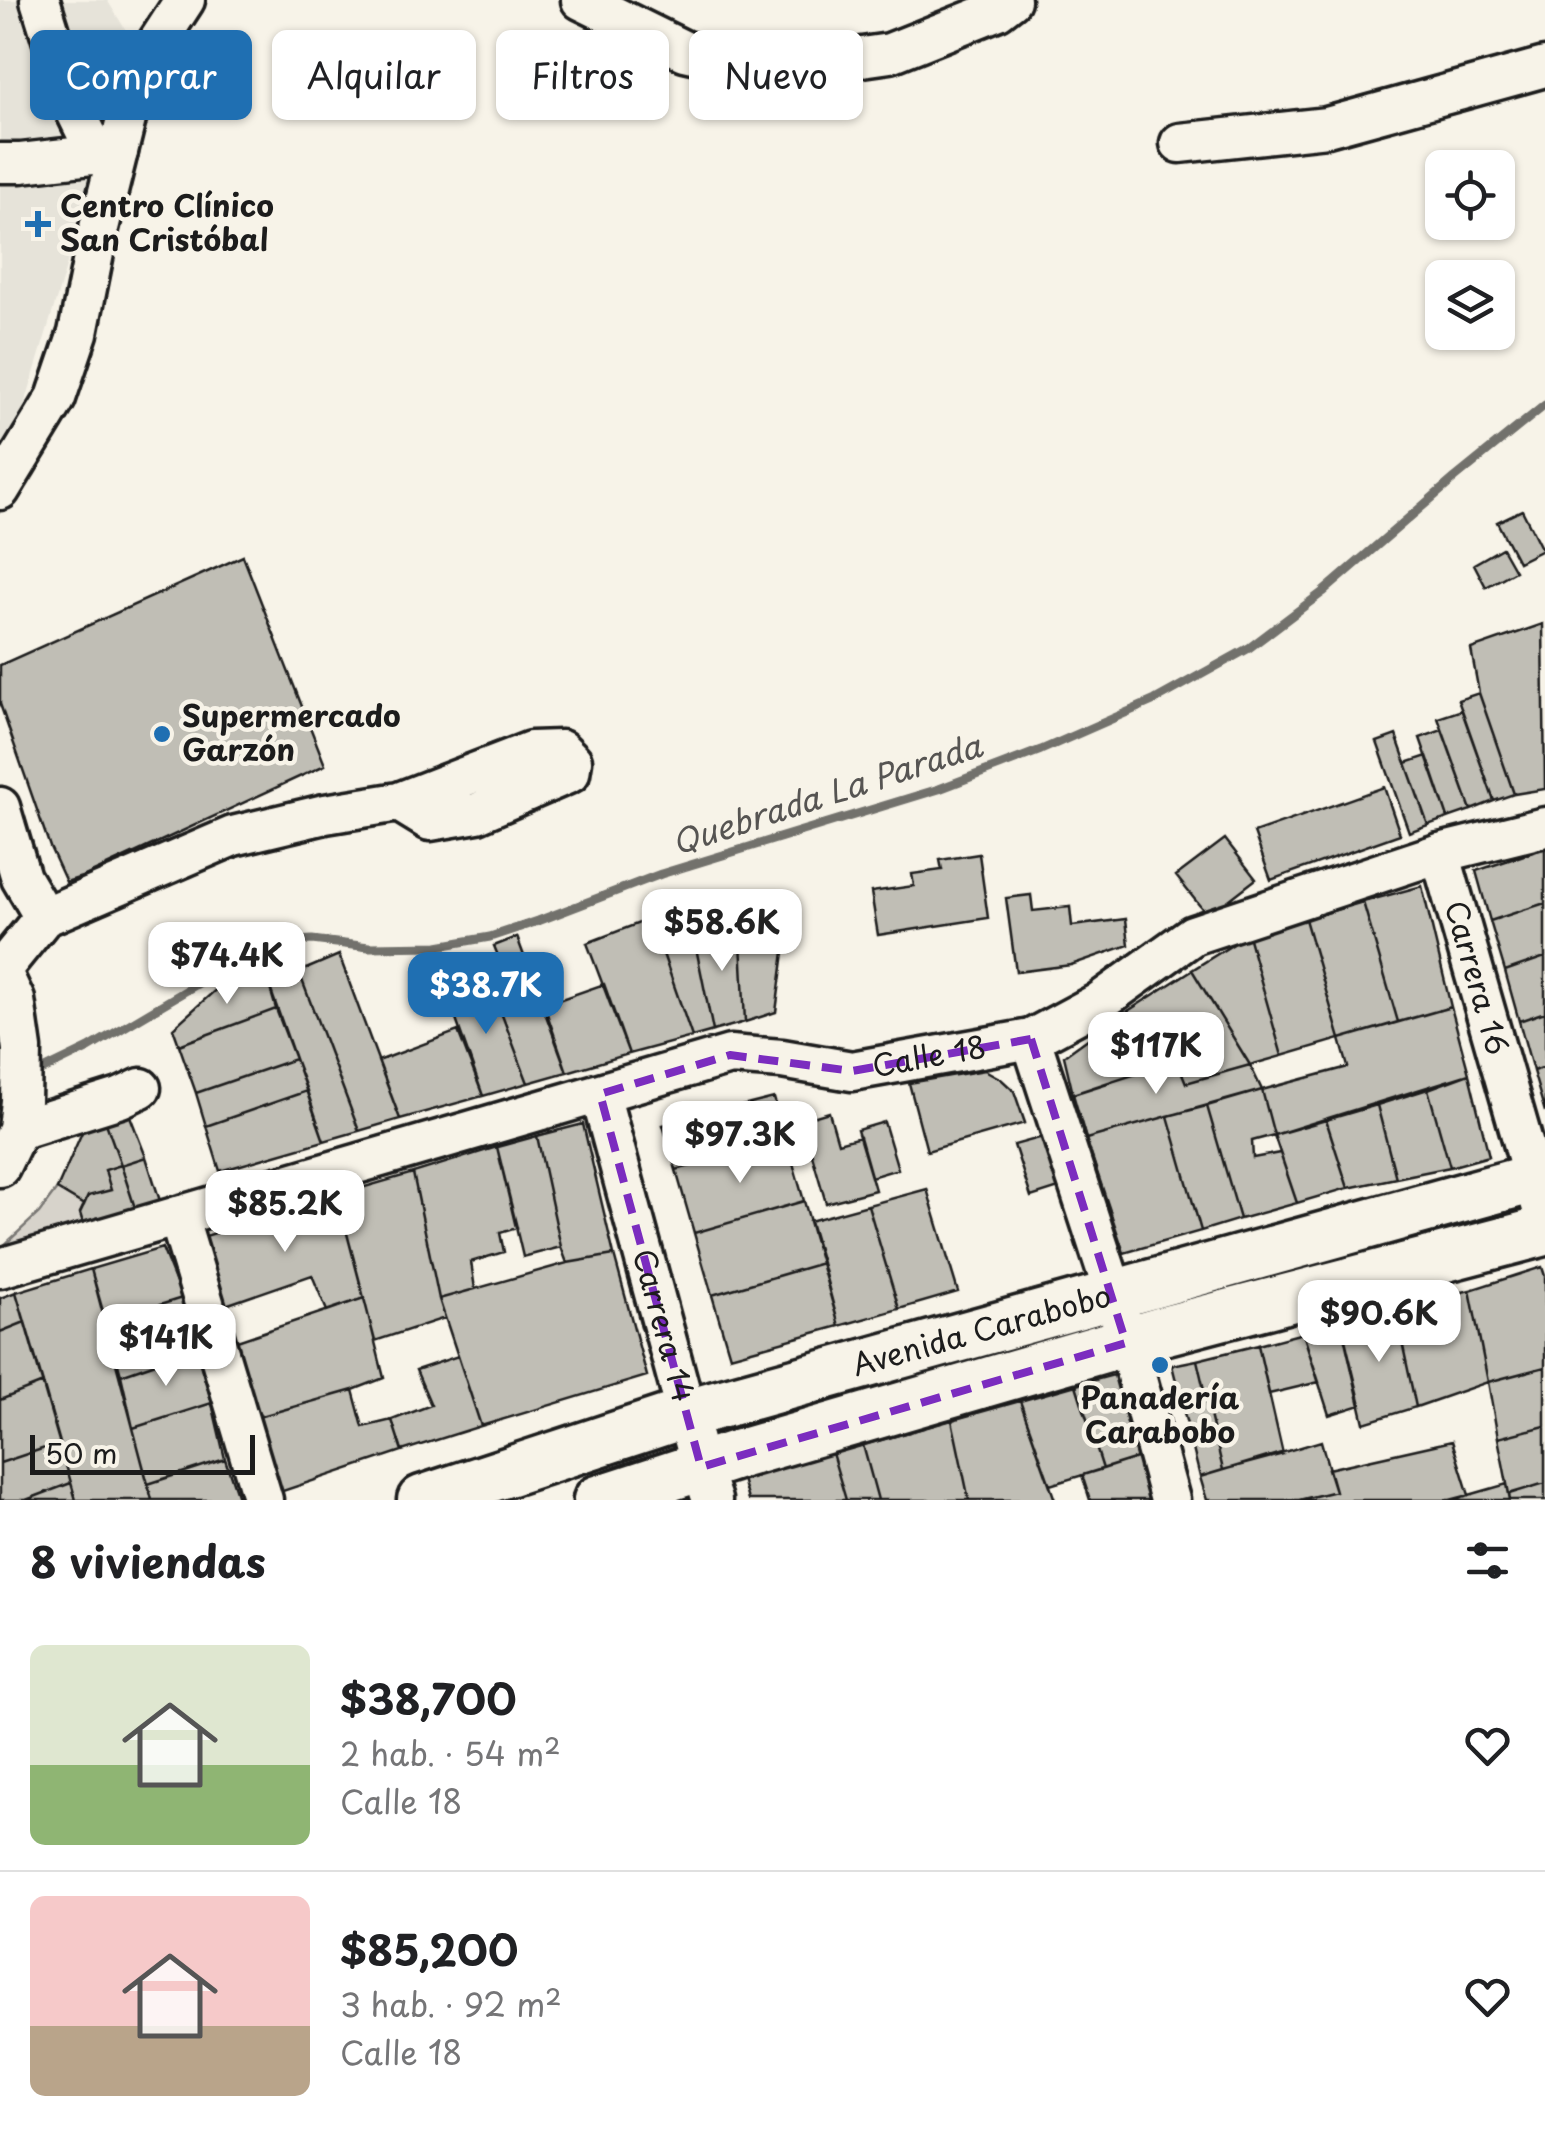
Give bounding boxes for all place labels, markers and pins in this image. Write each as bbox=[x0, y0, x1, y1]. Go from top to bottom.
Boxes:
place label: Centro Clínico San Cristóbal bbox=[60, 182, 274, 261]
marker: Centro Clínico San Cristóbal bbox=[25, 211, 51, 237]
place label: Supermercado Garzón bbox=[182, 692, 401, 771]
marker: Supermercado Garzón bbox=[151, 723, 173, 745]
pin: $58.6K bbox=[641, 889, 803, 974]
pin: $74.4K bbox=[146, 922, 308, 1007]
pin: $38.7K bbox=[405, 952, 567, 1037]
pin: $117K bbox=[1086, 1012, 1226, 1097]
pin: $97.3K bbox=[659, 1101, 821, 1186]
pin: $85.2K bbox=[204, 1170, 366, 1255]
pin: $90.6K bbox=[1298, 1280, 1460, 1365]
pin: $141K bbox=[96, 1304, 236, 1389]
marker: Panadería Carabobo bbox=[1149, 1354, 1171, 1376]
place label: Panadería Carabobo bbox=[1081, 1374, 1240, 1453]

